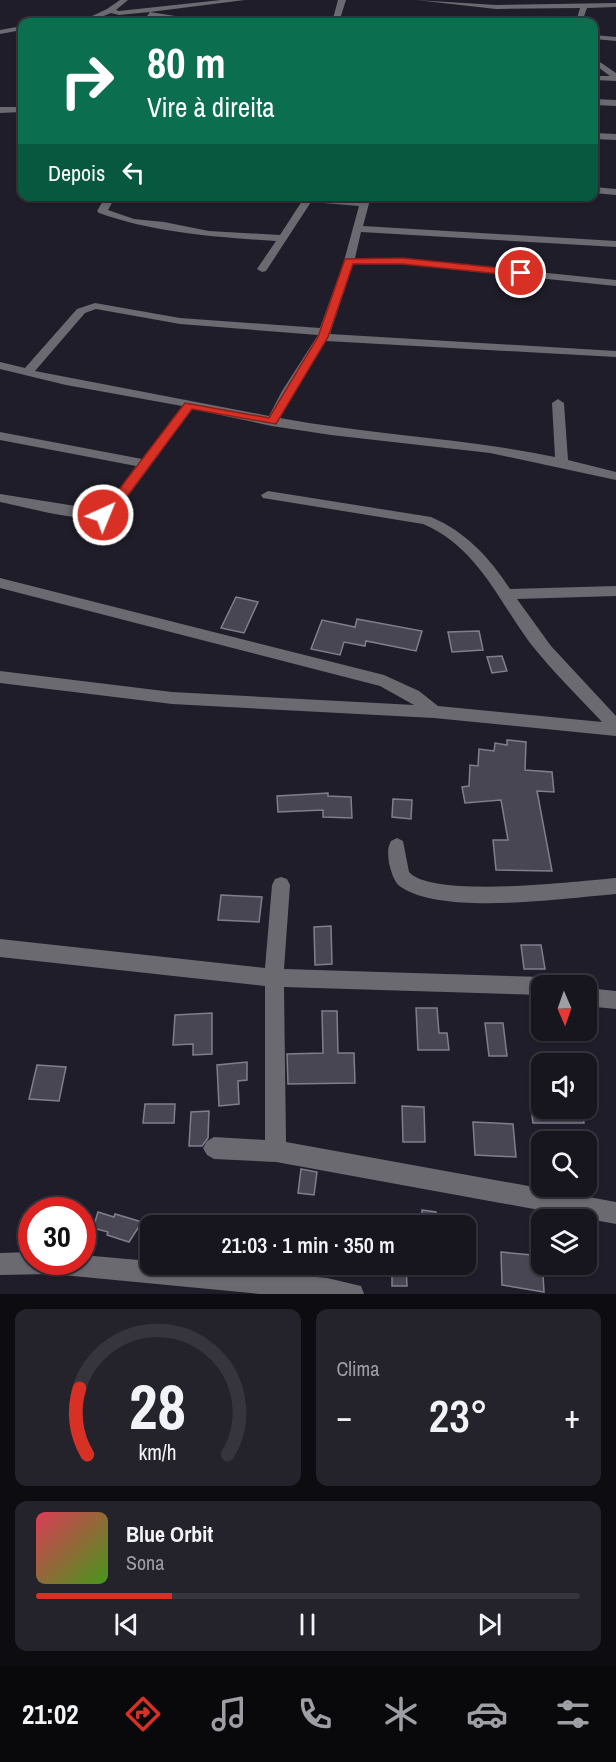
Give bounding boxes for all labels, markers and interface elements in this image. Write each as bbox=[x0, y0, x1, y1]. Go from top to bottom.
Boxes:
text: 80 m bbox=[147, 35, 226, 91]
icon: right bbox=[48, 42, 126, 120]
text: Vire à direita bbox=[147, 89, 275, 125]
icon: left bbox=[117, 156, 150, 189]
text: Depois bbox=[48, 158, 105, 188]
pin bbox=[495, 247, 546, 298]
icon: arrive bbox=[504, 256, 537, 289]
position arrow bbox=[71, 483, 135, 547]
north arrow bbox=[531, 975, 597, 1041]
map controls bbox=[531, 975, 597, 1275]
button: sound bbox=[531, 1053, 597, 1119]
button: search bbox=[531, 1131, 597, 1197]
speed limit sign: 30 bbox=[18, 1197, 96, 1275]
button: layers bbox=[531, 1209, 597, 1275]
text: 21:03 · 1 min · 350 m bbox=[221, 1230, 395, 1260]
text: Clima bbox=[337, 1355, 379, 1382]
text: 28 bbox=[129, 1364, 186, 1448]
text: 23° bbox=[429, 1385, 488, 1446]
text: − bbox=[337, 1394, 352, 1438]
text: + bbox=[564, 1394, 580, 1438]
text: km/h bbox=[139, 1438, 177, 1467]
text: Blue Orbit bbox=[126, 1519, 213, 1549]
text: Sona bbox=[126, 1549, 164, 1576]
icon: previous bbox=[110, 1608, 143, 1641]
icon: pause bbox=[291, 1608, 324, 1641]
icon: next bbox=[473, 1608, 506, 1641]
icon: directions bbox=[122, 1693, 164, 1735]
icon: music bbox=[208, 1693, 250, 1735]
icon: phone bbox=[294, 1693, 336, 1735]
icon: climate bbox=[380, 1693, 422, 1735]
icon: car bbox=[466, 1693, 508, 1735]
icon: filters bbox=[552, 1693, 594, 1735]
text: 21:02 bbox=[22, 1696, 79, 1732]

